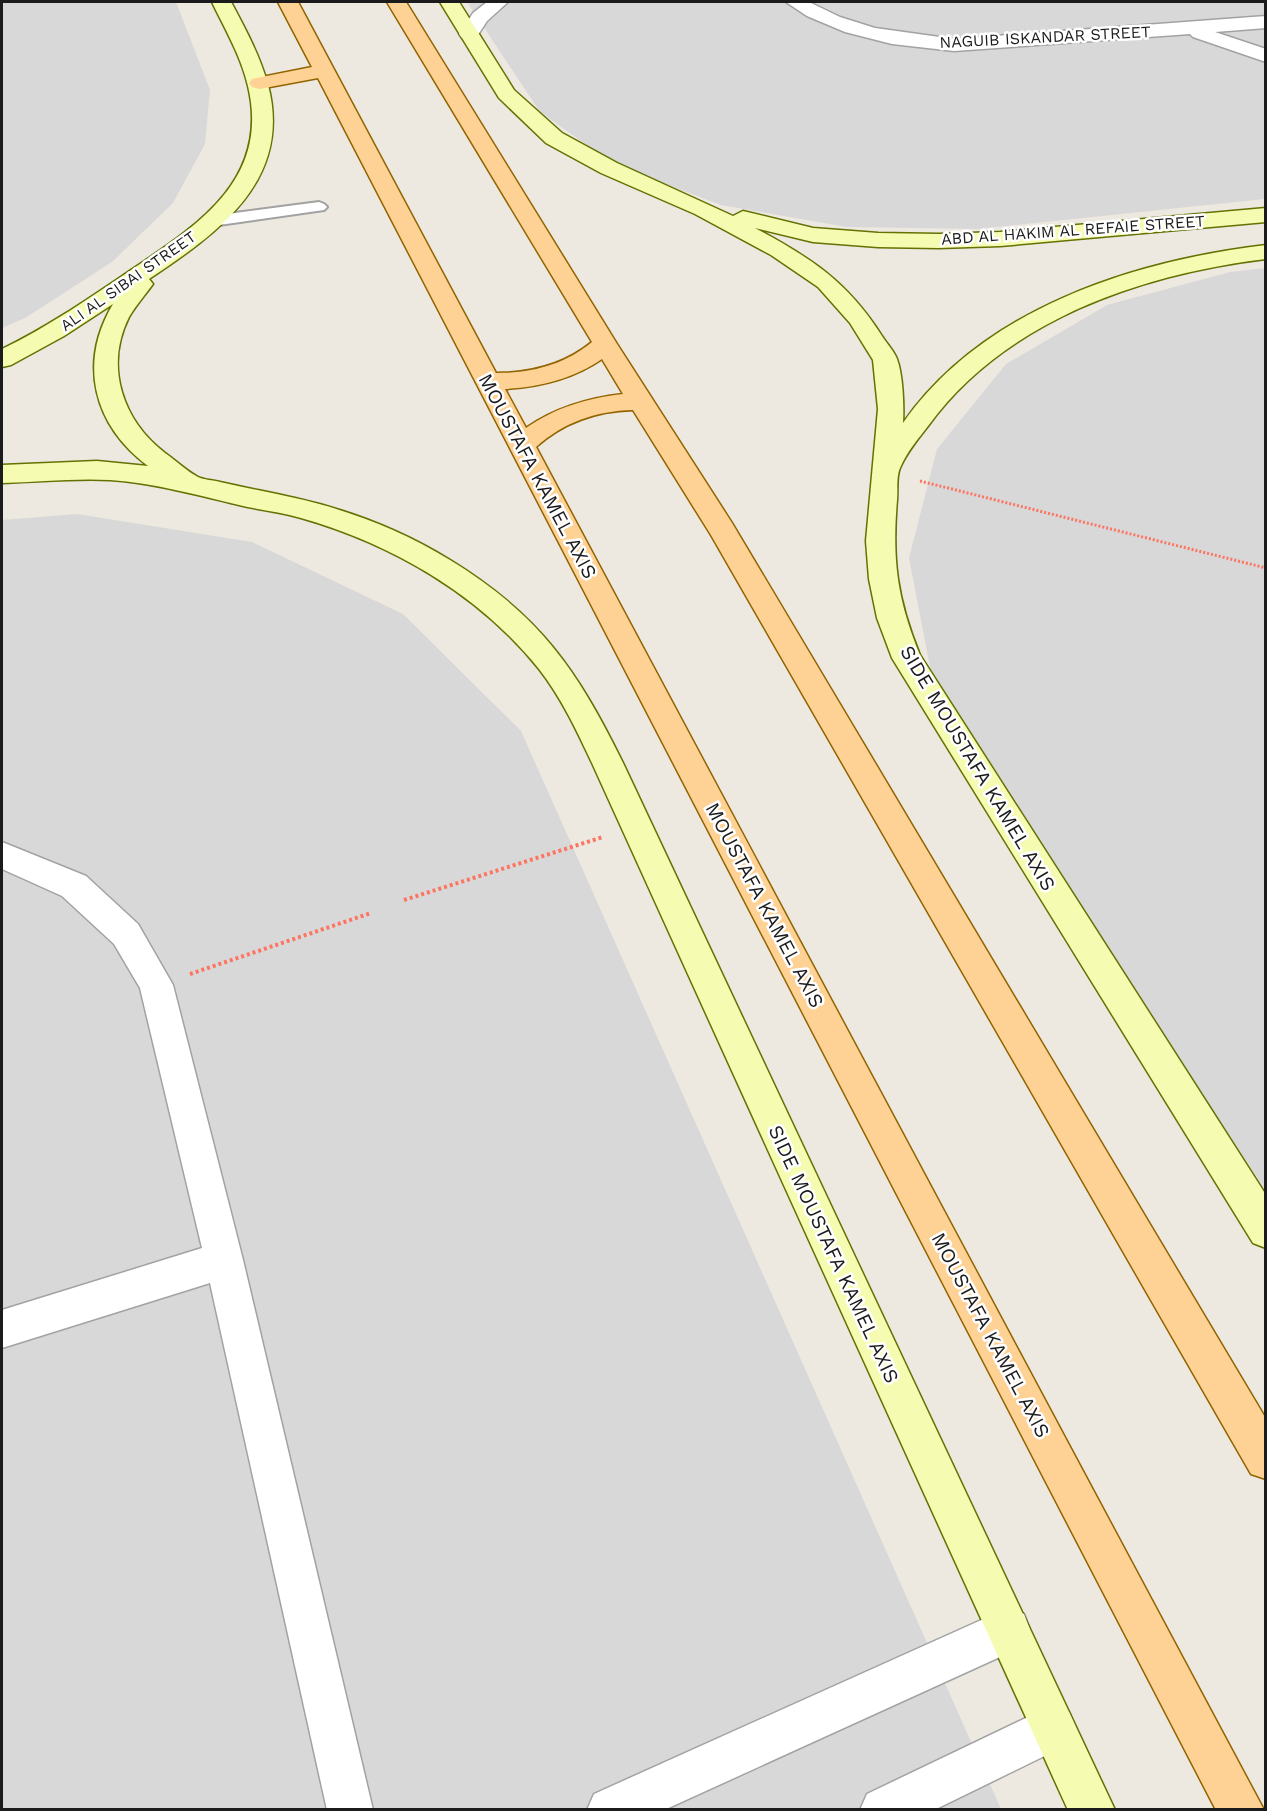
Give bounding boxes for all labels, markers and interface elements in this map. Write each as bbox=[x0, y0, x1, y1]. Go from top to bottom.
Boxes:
street label: NAGUIB ISKANDAR STREET bbox=[939, 22, 1151, 52]
street label: ABD AL HAKIM AL REFAIE STREET bbox=[941, 211, 1206, 249]
street label: ALI AL SIBAI STREET bbox=[57, 227, 200, 335]
street label: MOUSTAFA KAMEL AXIS bbox=[474, 369, 602, 583]
street label: SIDE MOUSTAFA KAMEL AXIS bbox=[895, 641, 1061, 895]
street label: MOUSTAFA KAMEL AXIS bbox=[701, 798, 829, 1012]
street label: SIDE MOUSTAFA KAMEL AXIS bbox=[764, 1121, 904, 1387]
street label: MOUSTAFA KAMEL AXIS bbox=[927, 1228, 1055, 1442]

